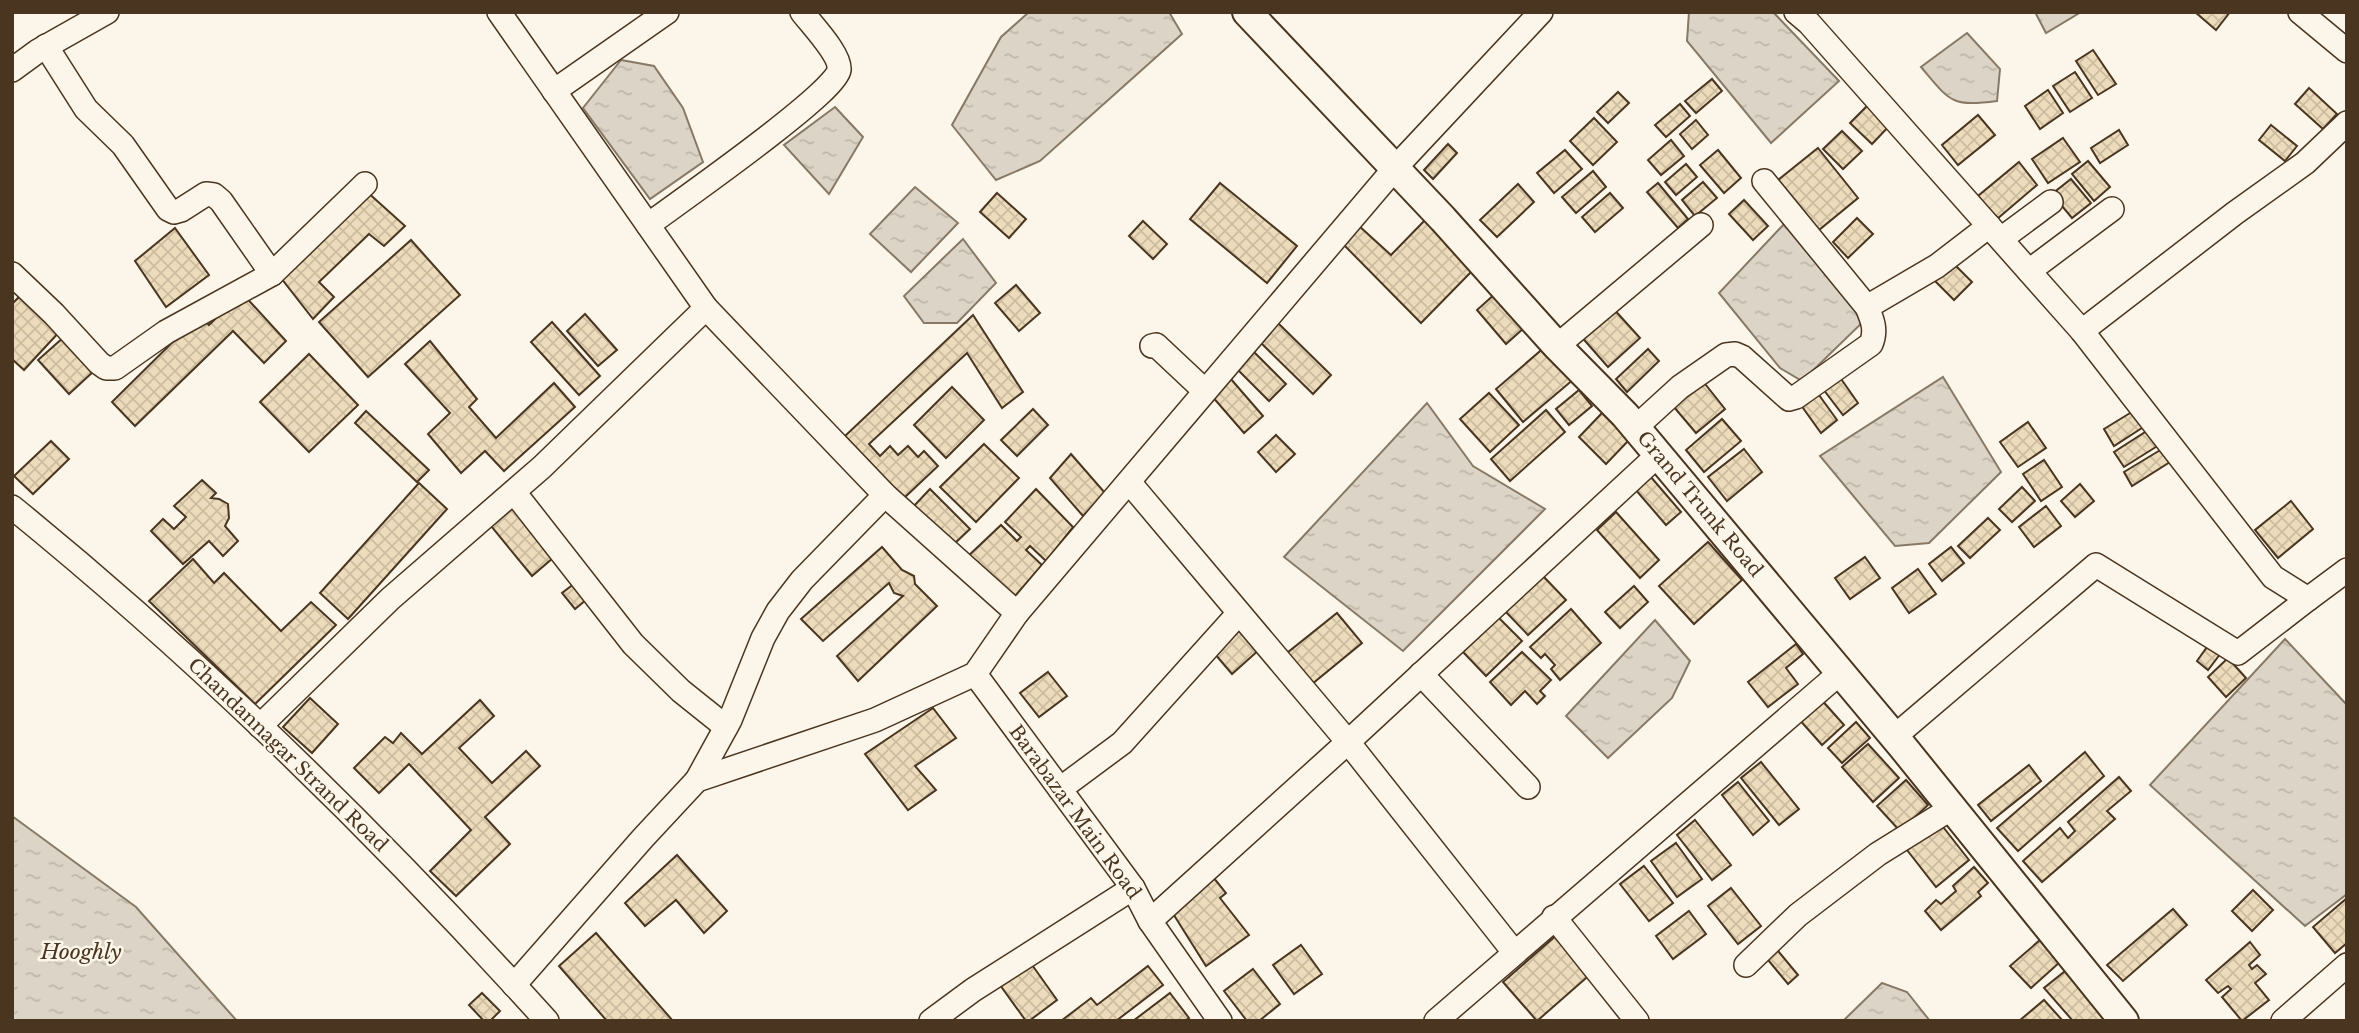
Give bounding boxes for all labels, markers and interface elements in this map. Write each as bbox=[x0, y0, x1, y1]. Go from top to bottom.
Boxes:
street label: Grand Trunk Road bbox=[1632, 426, 1768, 582]
street label: Chandannagar Strand Road bbox=[183, 653, 393, 857]
street label: Barabazar Main Road bbox=[1004, 720, 1146, 904]
water label: Hooghly bbox=[40, 939, 122, 965]

